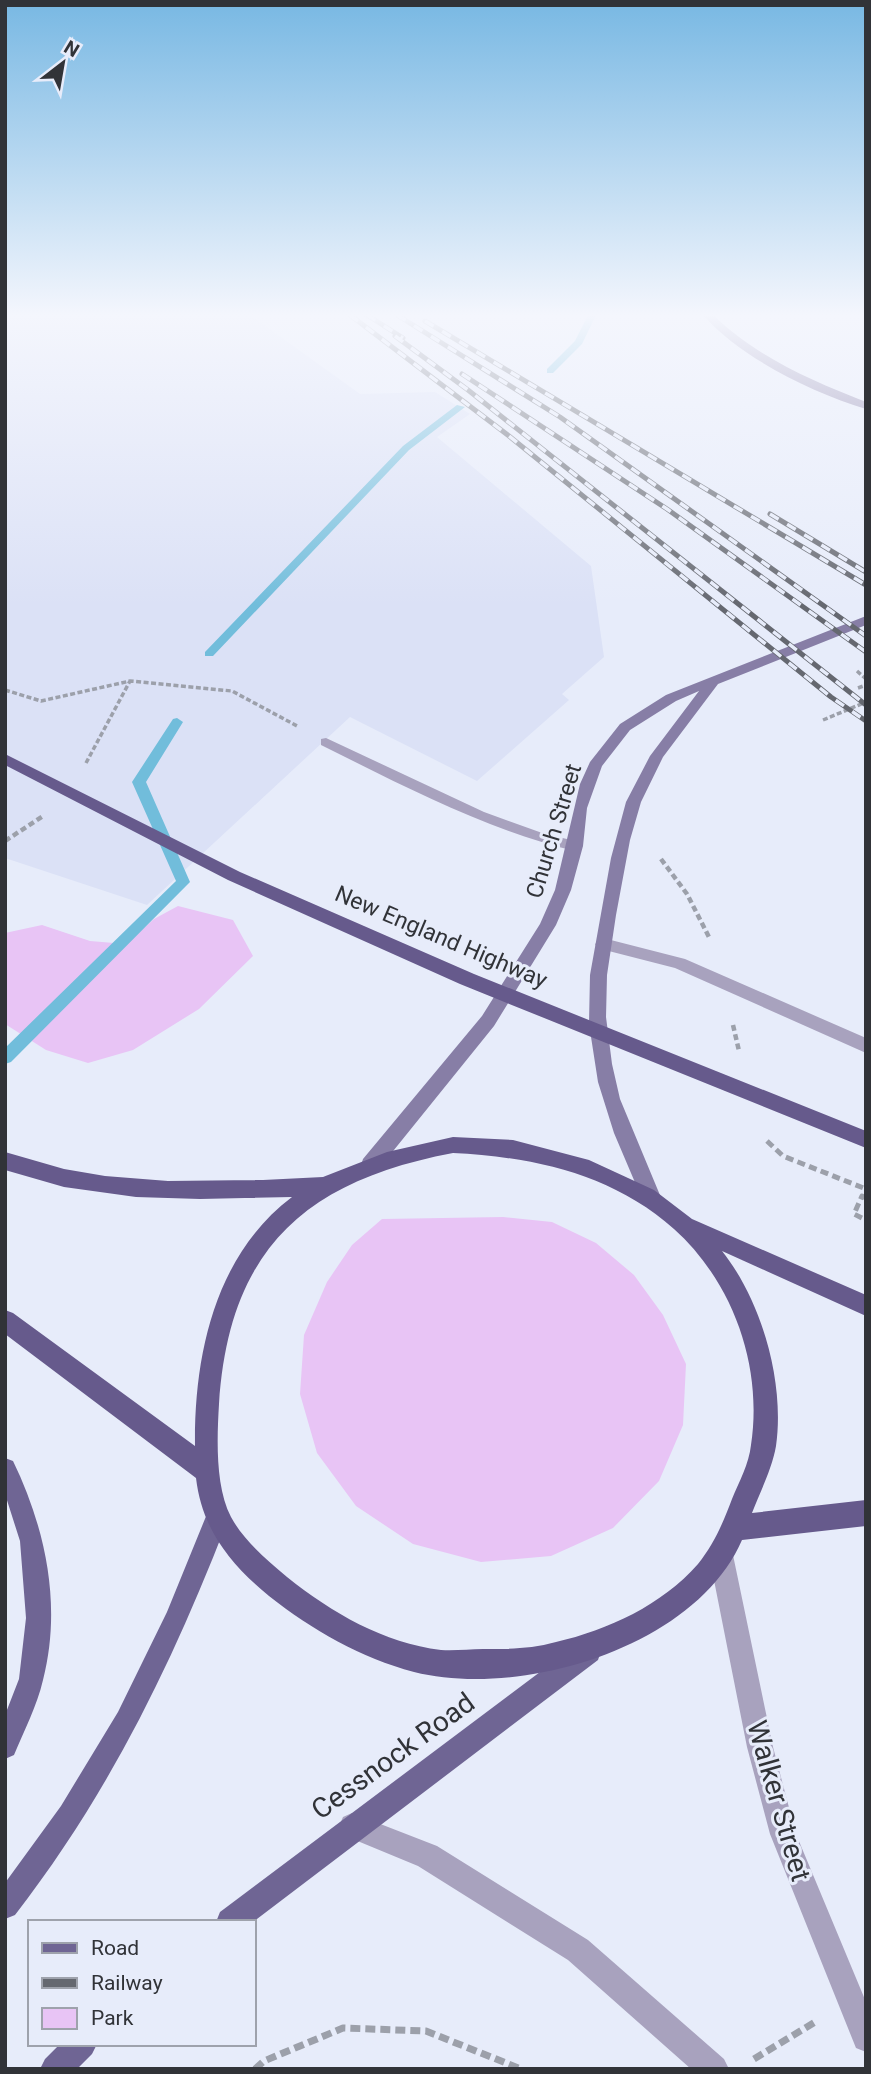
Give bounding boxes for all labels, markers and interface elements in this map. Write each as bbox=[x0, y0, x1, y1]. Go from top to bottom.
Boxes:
north arrow bbox=[28, 28, 98, 98]
text: N bbox=[60, 36, 83, 62]
street label: Church Street bbox=[521, 761, 587, 901]
street label: New England Highway bbox=[331, 880, 551, 994]
street label: Cessnock Road bbox=[305, 1686, 481, 1826]
street label: Walker Street bbox=[740, 1717, 818, 1885]
legend bbox=[28, 1920, 256, 2046]
text: Road bbox=[91, 1936, 139, 1960]
text: Railway bbox=[91, 1971, 163, 1995]
text: Park bbox=[91, 2006, 134, 2030]

